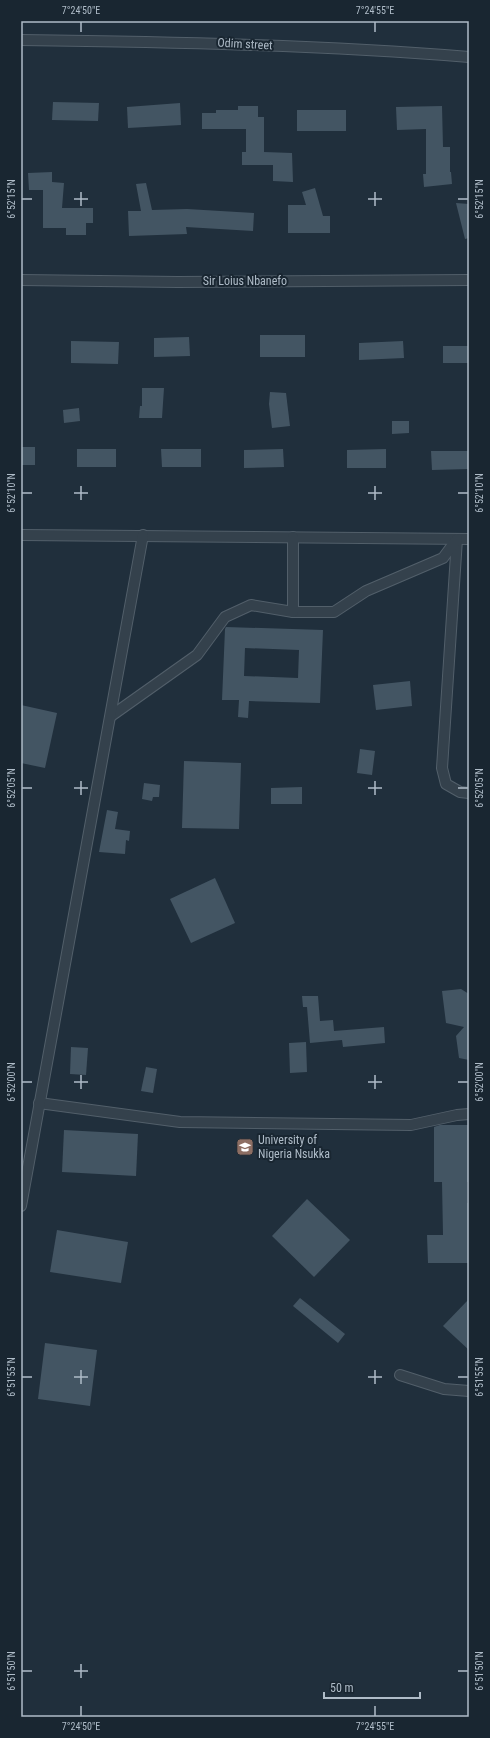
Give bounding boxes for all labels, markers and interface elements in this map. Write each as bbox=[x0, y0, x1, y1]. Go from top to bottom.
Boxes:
text: 7°24'50"E bbox=[62, 5, 100, 16]
text: 7°24'55"E bbox=[356, 5, 394, 16]
street label: Odim street bbox=[217, 36, 273, 52]
text: 6°52'15"N bbox=[6, 179, 17, 219]
text: 6°52'15"N bbox=[474, 179, 485, 219]
street label: Sir Loius Nbanefo bbox=[203, 274, 287, 288]
text: 6°52'10"N bbox=[6, 473, 17, 513]
text: 6°52'10"N bbox=[474, 473, 485, 513]
text: 6°52'05"N bbox=[6, 768, 17, 808]
text: 6°52'05"N bbox=[474, 768, 485, 808]
text: 6°52'00"N bbox=[6, 1062, 17, 1102]
text: 6°52'00"N bbox=[474, 1062, 485, 1102]
place label: University of Nigeria Nsukka bbox=[258, 1133, 330, 1161]
school or university icon: University of Nigeria Nsukka bbox=[235, 1137, 255, 1157]
text: 6°51'55"N bbox=[6, 1357, 17, 1397]
text: 6°51'55"N bbox=[474, 1357, 485, 1397]
text: 6°51'50"N bbox=[6, 1651, 17, 1691]
text: 6°51'50"N bbox=[474, 1651, 485, 1691]
scale bar bbox=[324, 1674, 420, 1700]
text: 50 m bbox=[330, 1681, 354, 1695]
text: 7°24'50"E bbox=[62, 1721, 100, 1732]
text: 7°24'55"E bbox=[356, 1721, 394, 1732]

